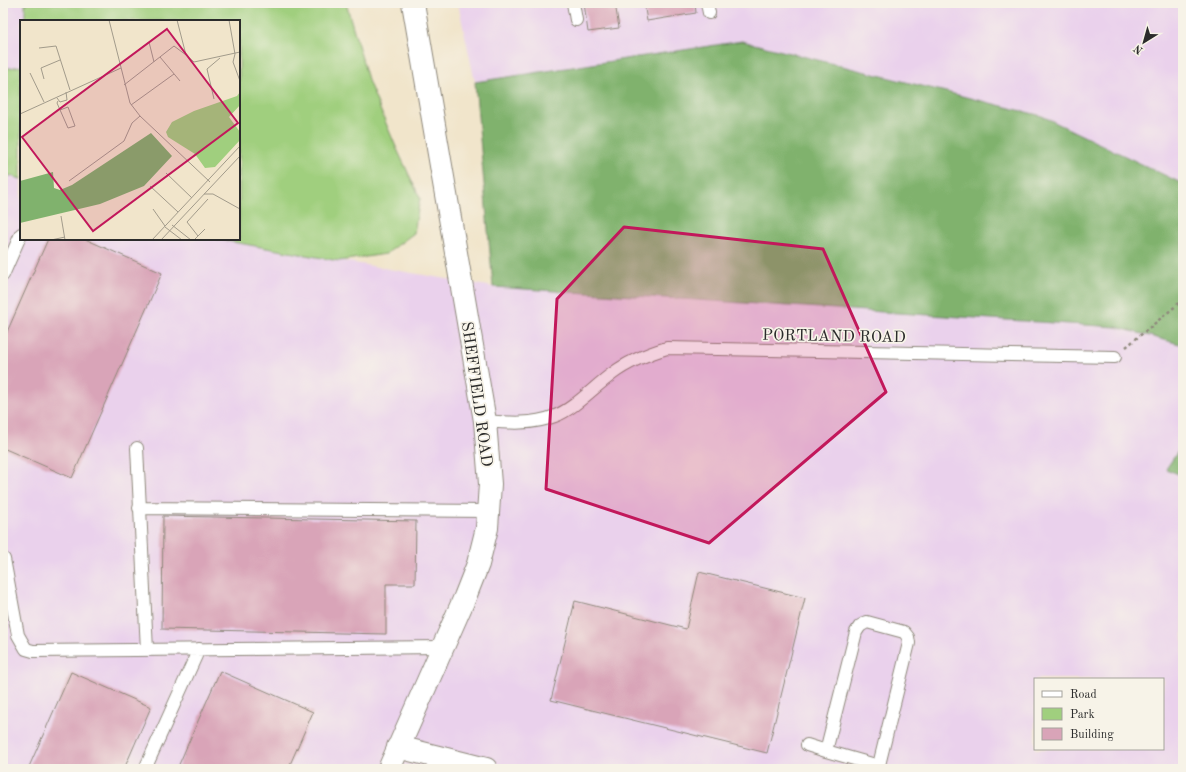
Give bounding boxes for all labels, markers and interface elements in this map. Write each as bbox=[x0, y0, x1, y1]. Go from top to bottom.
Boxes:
inset map bbox=[20, 20, 240, 240]
north arrow bbox=[1124, 22, 1164, 62]
text: N bbox=[1132, 42, 1146, 56]
street label: SHEFFIELD ROAD bbox=[458, 321, 494, 468]
street label: PORTLAND ROAD bbox=[762, 328, 906, 346]
legend bbox=[1034, 678, 1164, 750]
text: Road bbox=[1070, 689, 1097, 701]
text: Park bbox=[1070, 709, 1095, 721]
text: Building bbox=[1070, 729, 1114, 741]

